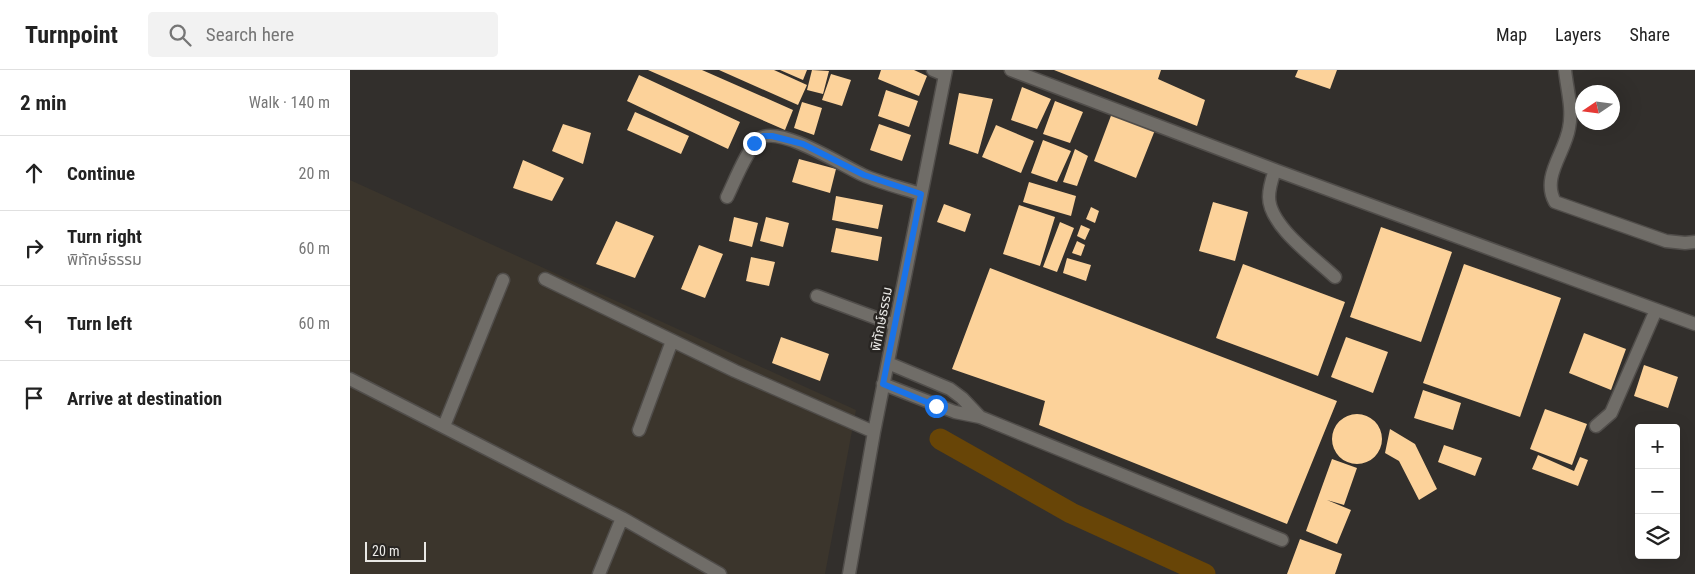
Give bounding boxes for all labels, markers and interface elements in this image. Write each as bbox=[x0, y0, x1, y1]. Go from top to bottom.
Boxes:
search box bbox=[148, 12, 498, 57]
text: Turnpoint bbox=[25, 21, 118, 49]
icon: search bbox=[166, 21, 194, 49]
text: Search here bbox=[206, 23, 294, 46]
text: Map bbox=[1496, 24, 1527, 45]
text: Layers bbox=[1555, 24, 1602, 45]
text: Share bbox=[1630, 24, 1670, 45]
north arrow bbox=[1575, 85, 1620, 130]
text: 2 min bbox=[20, 91, 67, 115]
text: Walk · 140 m bbox=[249, 93, 330, 112]
route end bbox=[743, 132, 766, 155]
icon: ahead bbox=[20, 159, 48, 187]
text: Continue bbox=[67, 162, 135, 185]
text: 20 m bbox=[298, 164, 330, 183]
text: Turn right bbox=[67, 225, 142, 248]
icon: right bbox=[20, 234, 48, 262]
text: 60 m bbox=[298, 239, 330, 258]
text: พิทักษ์ธรรม bbox=[67, 250, 142, 269]
street label: พิทักษ์ธรรม bbox=[867, 285, 895, 353]
icon: left bbox=[20, 309, 48, 337]
text: Turn left bbox=[67, 312, 132, 335]
text: 60 m bbox=[298, 314, 330, 333]
icon: arrive bbox=[20, 384, 48, 412]
text: Arrive at destination bbox=[67, 387, 222, 410]
route start bbox=[925, 395, 948, 418]
map controls bbox=[1635, 424, 1680, 559]
button: + bbox=[1635, 424, 1680, 469]
button: − bbox=[1635, 469, 1680, 514]
button: layers bbox=[1635, 514, 1680, 559]
scale bar bbox=[365, 539, 426, 562]
text: 20 m bbox=[372, 543, 400, 559]

